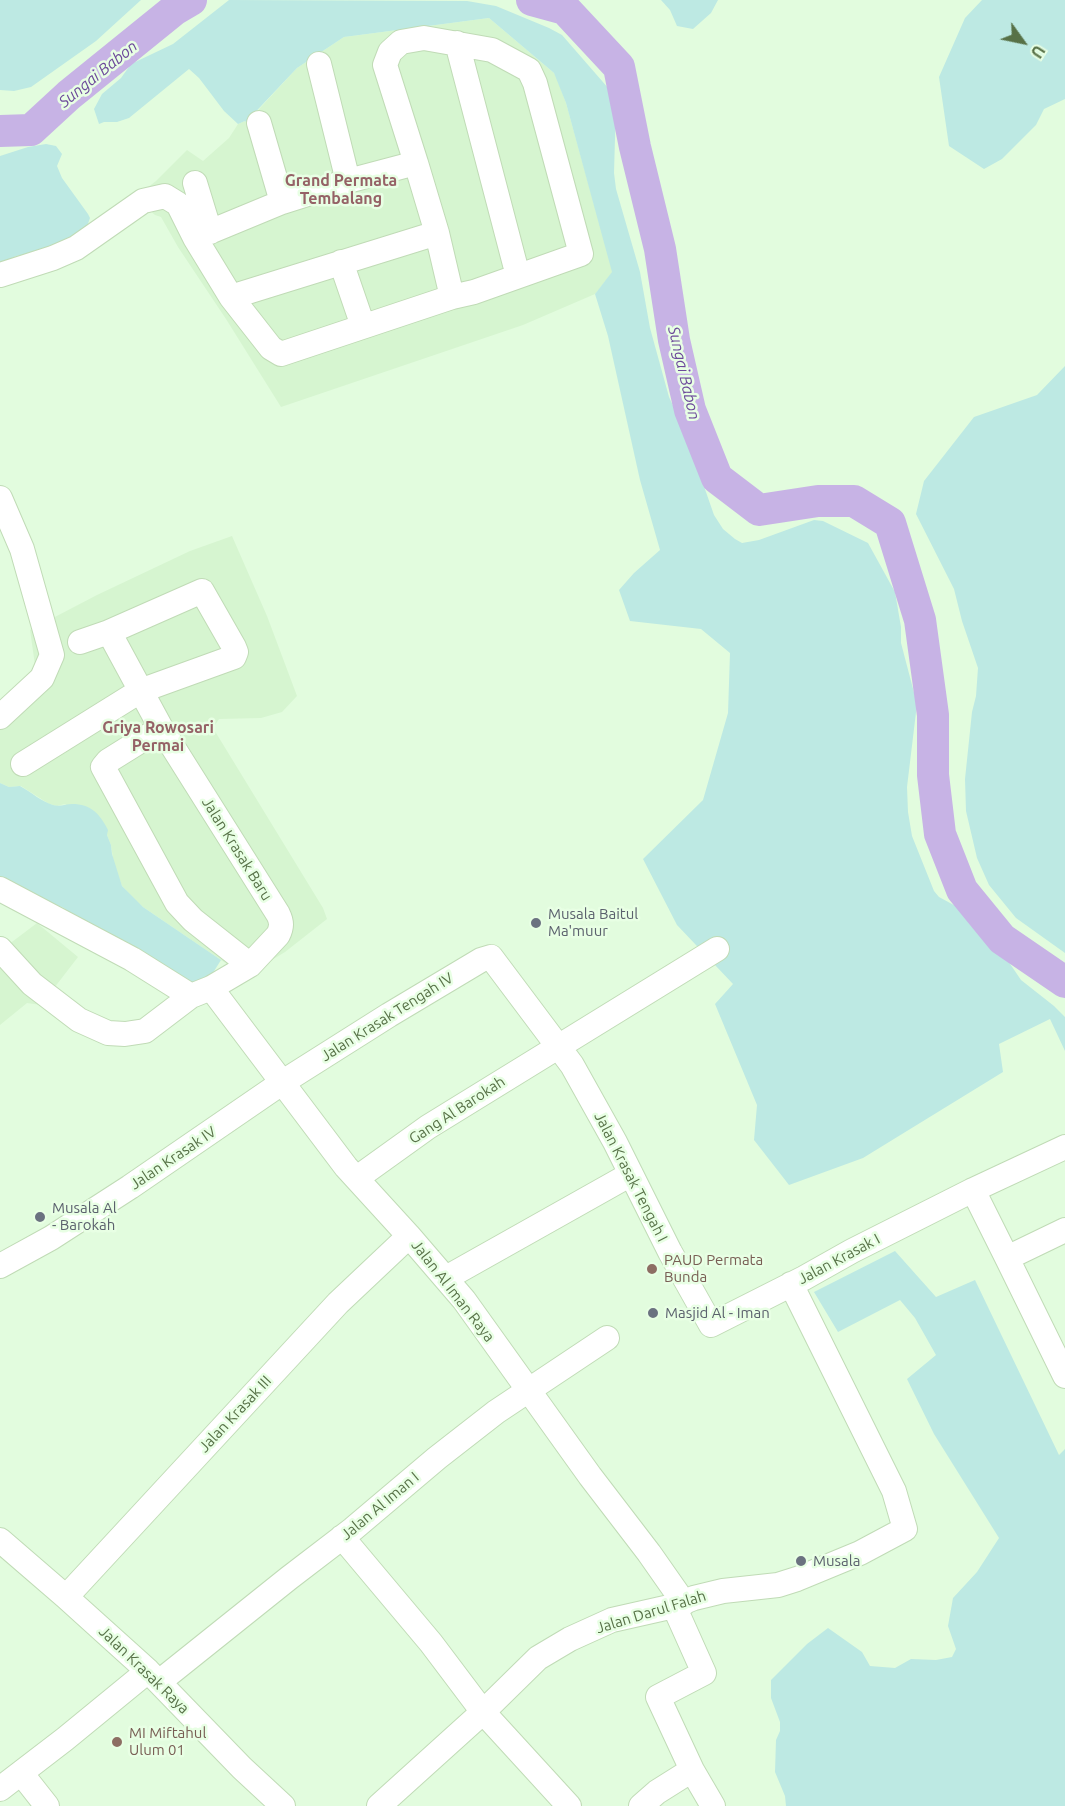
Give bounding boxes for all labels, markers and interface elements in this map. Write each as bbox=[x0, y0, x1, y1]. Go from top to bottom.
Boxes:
north arrow bbox=[993, 12, 1053, 72]
water label: Sungai Babon bbox=[55, 36, 141, 112]
text: U bbox=[1027, 42, 1049, 61]
district label: Grand Permata Tembalang bbox=[285, 171, 397, 209]
water label: Sungai Babon bbox=[664, 324, 704, 422]
district label: Griya Rowosari Permai bbox=[102, 718, 214, 756]
street label: Jalan Krasak Baru bbox=[198, 794, 276, 904]
place label: Musala Baitul Ma'muur bbox=[548, 905, 638, 940]
marker: Musala Baitul Ma'muur bbox=[529, 916, 543, 930]
street label: Jalan Krasak Tengah IV bbox=[317, 969, 457, 1065]
street label: Gang Al Barokah bbox=[406, 1072, 508, 1148]
street label: Jalan Krasak Tengah I bbox=[590, 1109, 672, 1245]
street label: Jalan Krasak IV bbox=[127, 1123, 219, 1193]
place label: Musala Al - Barokah bbox=[52, 1199, 117, 1234]
marker: Musala Al - Barokah bbox=[33, 1210, 47, 1224]
street label: Jalan Krasak I bbox=[795, 1230, 883, 1288]
street label: Jalan Al Iman Raya bbox=[408, 1236, 498, 1346]
place label: PAUD Permata Bunda bbox=[664, 1251, 763, 1286]
marker: PAUD Permata Bunda bbox=[645, 1262, 659, 1276]
place label: Masjid Al - Iman bbox=[665, 1304, 770, 1322]
marker: Masjid Al - Iman bbox=[646, 1306, 660, 1320]
street label: Jalan Krasak III bbox=[195, 1372, 275, 1456]
street label: Jalan Al Iman I bbox=[337, 1468, 423, 1544]
place label: Musala bbox=[813, 1552, 860, 1570]
marker: Musala bbox=[794, 1554, 808, 1568]
street label: Jalan Darul Falah bbox=[594, 1587, 708, 1637]
street label: Jalan Krasak Raya bbox=[95, 1622, 193, 1718]
place label: MI Miftahul Ulum 01 bbox=[129, 1724, 206, 1759]
marker: MI Miftahul Ulum 01 bbox=[110, 1735, 124, 1749]

